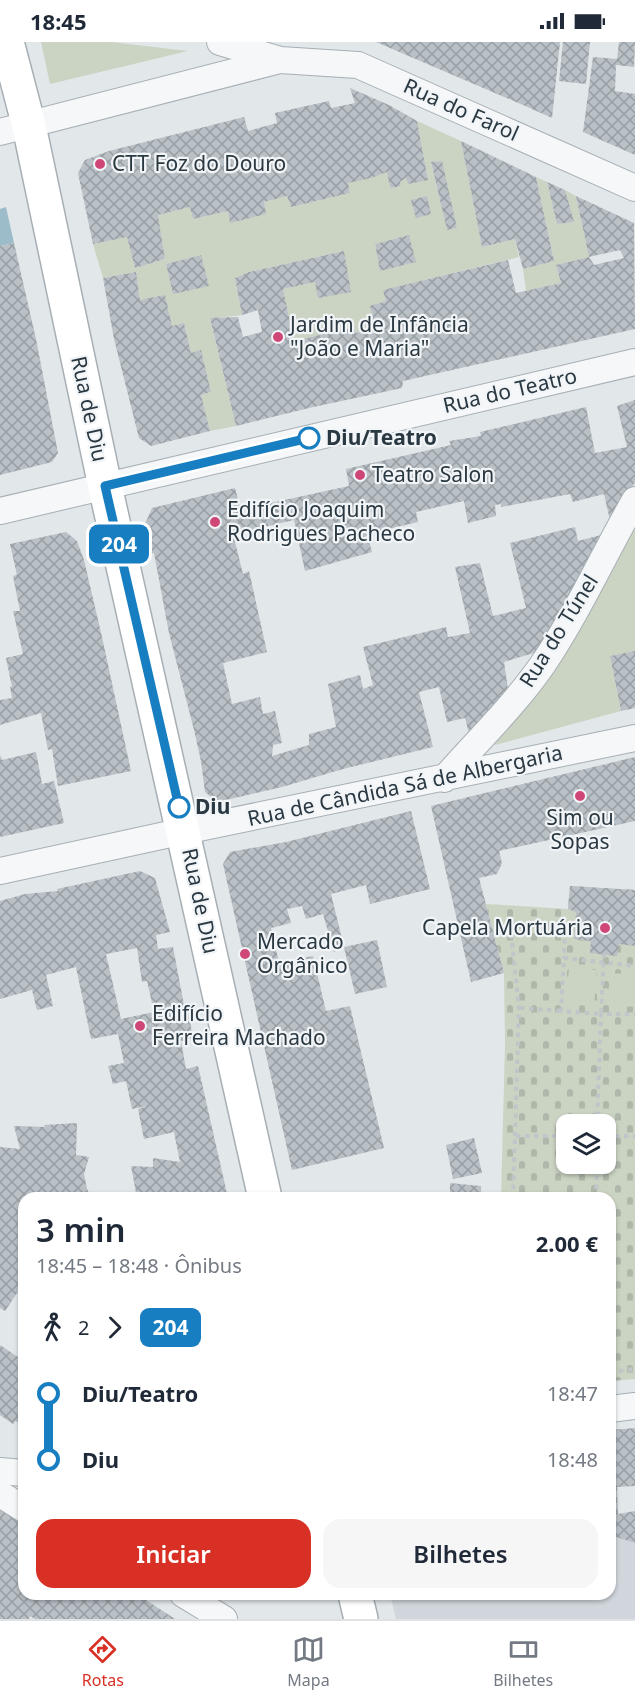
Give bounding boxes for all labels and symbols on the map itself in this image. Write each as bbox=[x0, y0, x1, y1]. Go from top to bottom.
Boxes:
street label: Rua do Farol bbox=[399, 71, 523, 147]
place label: CTT Foz do Douro bbox=[112, 149, 286, 177]
marker: CTT Foz do Douro bbox=[93, 157, 107, 171]
place label: Jardim de Infância "João e Maria" bbox=[288, 310, 469, 362]
marker: Jardim de Infância "João e Maria" bbox=[271, 330, 285, 344]
street label: Rua de Diu bbox=[65, 353, 115, 464]
street label: Rua do Teatro bbox=[440, 361, 580, 419]
place label: Diu/Teatro bbox=[326, 423, 437, 451]
marker: Diu/Teatro bbox=[298, 427, 320, 449]
place label: Teatro Salon bbox=[372, 460, 494, 488]
marker: Teatro Salon bbox=[353, 468, 367, 482]
place label: Edifício Joaquim Rodrigues Pacheco bbox=[227, 495, 415, 547]
marker: Edifício Joaquim Rodrigues Pacheco bbox=[208, 515, 222, 529]
line badge: 204 bbox=[84, 524, 154, 564]
street label: Rua do Túnel bbox=[512, 569, 604, 692]
street label: Rua de Cândida Sá de Albergaria bbox=[245, 738, 565, 832]
marker: Sim ou Sopas bbox=[573, 789, 587, 803]
place label: Diu bbox=[195, 792, 230, 820]
marker: Diu bbox=[168, 796, 190, 818]
place label: Sim ou Sopas bbox=[546, 803, 614, 855]
street label: Rua de Diu bbox=[176, 845, 226, 956]
place label: Capela Mortuária bbox=[422, 913, 593, 941]
marker: Capela Mortuária bbox=[598, 921, 612, 935]
place label: Mercado Orgânico bbox=[257, 927, 348, 979]
marker: Mercado Orgânico bbox=[238, 947, 252, 961]
place label: Edifício Ferreira Machado bbox=[152, 999, 326, 1051]
marker: Edifício Ferreira Machado bbox=[133, 1019, 147, 1033]

